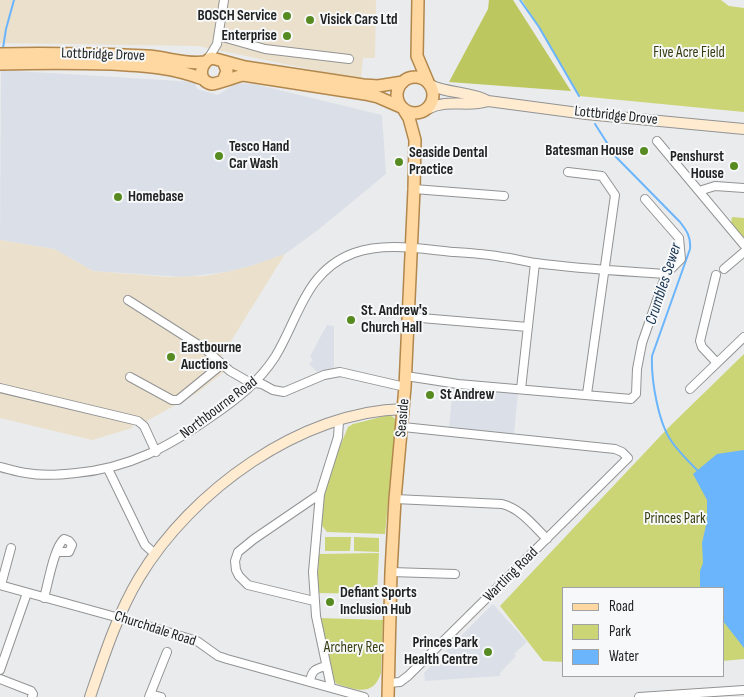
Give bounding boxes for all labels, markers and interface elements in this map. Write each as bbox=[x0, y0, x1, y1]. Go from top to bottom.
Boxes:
place label: BOSCH Service bbox=[197, 7, 277, 25]
marker: BOSCH Service bbox=[281, 10, 293, 22]
place label: Visick Cars Ltd bbox=[320, 11, 398, 29]
marker: Visick Cars Ltd bbox=[304, 14, 316, 26]
place label: Enterprise bbox=[222, 27, 277, 45]
marker: Enterprise bbox=[281, 30, 293, 42]
park label: Five Acre Field bbox=[653, 44, 725, 62]
street label: Lottbridge Drove bbox=[61, 45, 145, 65]
street label: Lottbridge Drove bbox=[573, 103, 659, 129]
place label: Tesco Hand Car Wash bbox=[229, 138, 289, 173]
place label: Batesman House bbox=[545, 142, 634, 160]
place label: Seaside Dental Practice bbox=[409, 144, 487, 179]
marker: Batesman House bbox=[638, 145, 650, 157]
place label: Penshurst House bbox=[670, 148, 724, 183]
marker: Tesco Hand Car Wash bbox=[213, 150, 225, 162]
marker: Seaside Dental Practice bbox=[393, 156, 405, 168]
marker: Penshurst House bbox=[728, 160, 740, 172]
place label: Homebase bbox=[128, 188, 184, 206]
marker: Homebase bbox=[112, 191, 124, 203]
water label: Crumbles Sewer bbox=[642, 241, 686, 327]
place label: St. Andrew's Church Hall bbox=[361, 302, 428, 337]
marker: St. Andrew's Church Hall bbox=[345, 314, 357, 326]
place label: Eastbourne Auctions bbox=[181, 339, 242, 374]
marker: Eastbourne Auctions bbox=[165, 351, 177, 363]
street label: Northbourne Road bbox=[177, 373, 261, 443]
place label: St Andrew bbox=[440, 386, 494, 404]
marker: St Andrew bbox=[424, 389, 436, 401]
street label: Seaside bbox=[392, 398, 414, 438]
park label: Princes Park bbox=[644, 510, 706, 528]
street label: Wartling Road bbox=[480, 544, 542, 606]
place label: Defiant Sports Inclusion Hub bbox=[340, 584, 417, 619]
legend bbox=[562, 587, 724, 677]
marker: Defiant Sports Inclusion Hub bbox=[324, 596, 336, 608]
text: Road bbox=[609, 597, 634, 616]
street label: Churchdale Road bbox=[112, 607, 198, 651]
text: Park bbox=[609, 622, 631, 641]
place label: Princes Park Health Centre bbox=[404, 634, 478, 669]
park label: Archery Rec bbox=[324, 639, 384, 657]
marker: Princes Park Health Centre bbox=[482, 646, 494, 658]
text: Water bbox=[609, 647, 639, 666]

